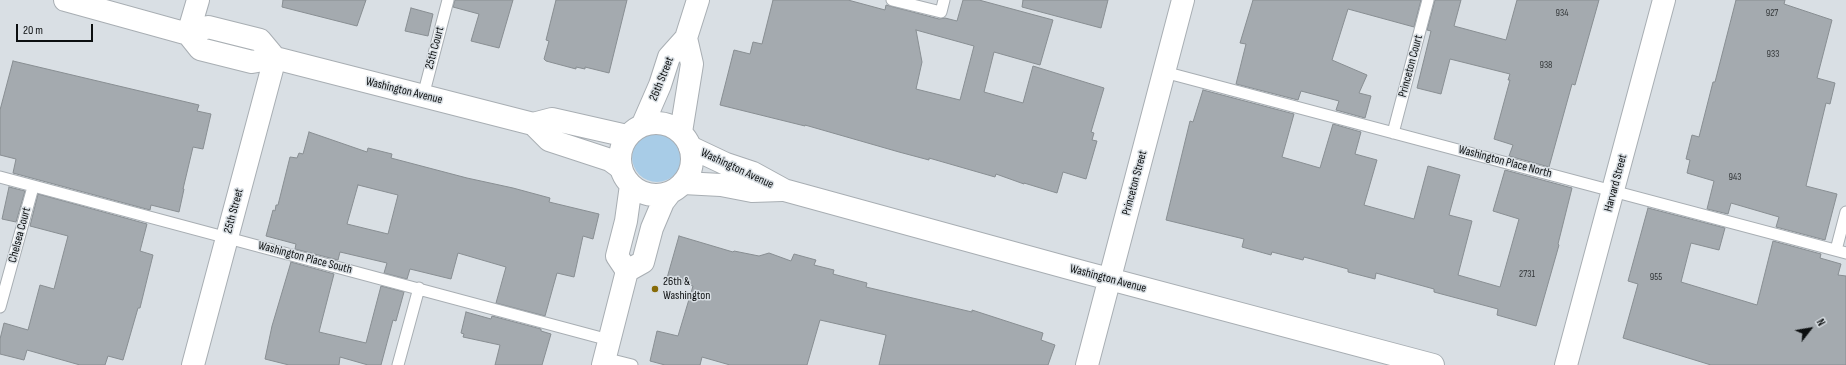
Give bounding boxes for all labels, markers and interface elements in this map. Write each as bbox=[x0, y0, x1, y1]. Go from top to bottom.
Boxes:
house number: 934 bbox=[1556, 7, 1568, 19]
house number: 927 bbox=[1766, 7, 1778, 19]
scale bar bbox=[18, 16, 95, 42]
text: 20 m bbox=[23, 23, 43, 38]
street label: 25th Court bbox=[422, 25, 448, 71]
street label: Princeton Court bbox=[1396, 33, 1426, 99]
house number: 933 bbox=[1767, 48, 1779, 60]
street label: 26th Street bbox=[647, 55, 677, 103]
house number: 938 bbox=[1540, 59, 1552, 71]
street label: Washington Avenue bbox=[364, 75, 444, 107]
street label: Washington Place North bbox=[1457, 143, 1553, 181]
street label: Washington Avenue bbox=[698, 146, 776, 192]
street label: Princeton Street bbox=[1119, 149, 1151, 217]
street label: Harvard Street bbox=[1601, 153, 1631, 213]
house number: 943 bbox=[1729, 171, 1741, 183]
street label: 25th Street bbox=[221, 187, 247, 235]
street label: Chelsea Court bbox=[6, 206, 34, 264]
street label: Washington Place South bbox=[256, 239, 354, 277]
street label: Washington Avenue bbox=[1068, 262, 1148, 296]
house number: 2731 bbox=[1519, 268, 1535, 280]
house number: 955 bbox=[1650, 271, 1662, 283]
place label: 26th & Washington bbox=[663, 275, 710, 303]
marker: 26th & Washington bbox=[650, 284, 660, 294]
north arrow bbox=[1790, 309, 1830, 349]
text: N bbox=[1814, 317, 1828, 328]

